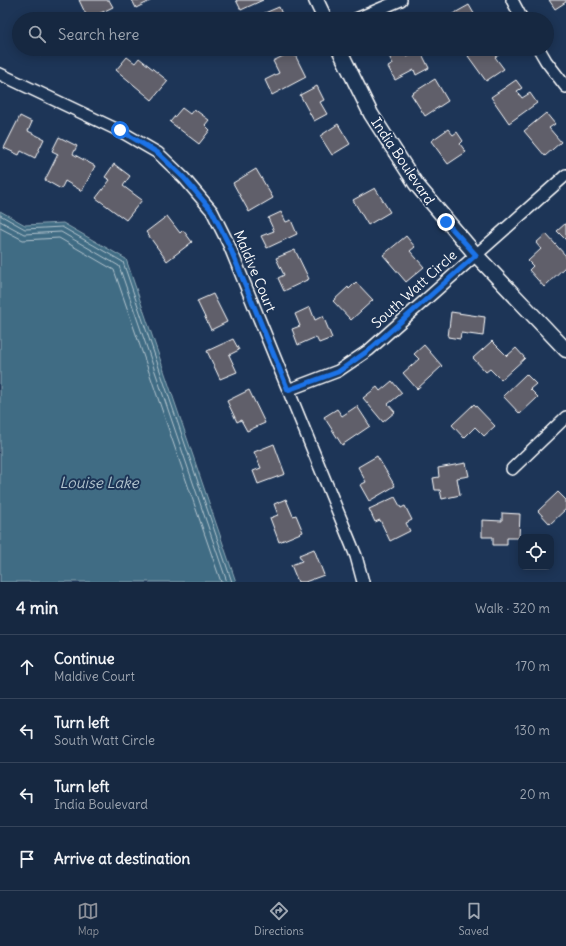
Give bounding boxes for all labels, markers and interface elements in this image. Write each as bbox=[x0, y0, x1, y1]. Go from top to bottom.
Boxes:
search box bbox=[12, 12, 554, 56]
icon: search bbox=[26, 23, 48, 45]
text: Search here bbox=[58, 25, 139, 44]
street label: India Boulevard bbox=[367, 114, 439, 208]
route start bbox=[111, 121, 129, 139]
route end bbox=[437, 213, 455, 231]
street label: Maldive Court bbox=[230, 227, 280, 315]
street label: South Watt Circle bbox=[368, 246, 460, 332]
water label: Louise Lake bbox=[59, 473, 140, 492]
map controls bbox=[518, 534, 554, 570]
button: locate bbox=[518, 534, 554, 570]
text: 4 min bbox=[16, 597, 58, 619]
text: Walk · 320 m bbox=[475, 600, 550, 617]
text: Continue bbox=[54, 649, 115, 668]
icon: ahead bbox=[16, 656, 38, 678]
text: 170 m bbox=[515, 658, 550, 675]
text: Maldive Court bbox=[54, 668, 135, 685]
text: Turn left bbox=[54, 713, 109, 732]
icon: left bbox=[16, 720, 38, 742]
text: 130 m bbox=[514, 722, 550, 739]
text: South Watt Circle bbox=[54, 732, 155, 749]
text: Turn left bbox=[54, 777, 109, 796]
icon: left bbox=[16, 784, 38, 806]
text: 20 m bbox=[520, 786, 550, 803]
text: India Boulevard bbox=[54, 796, 148, 813]
icon: arrive bbox=[16, 848, 38, 870]
text: Arrive at destination bbox=[54, 849, 190, 868]
tab: Map bbox=[77, 900, 99, 938]
tab: Directions bbox=[254, 900, 304, 938]
tab: Saved bbox=[458, 900, 489, 938]

